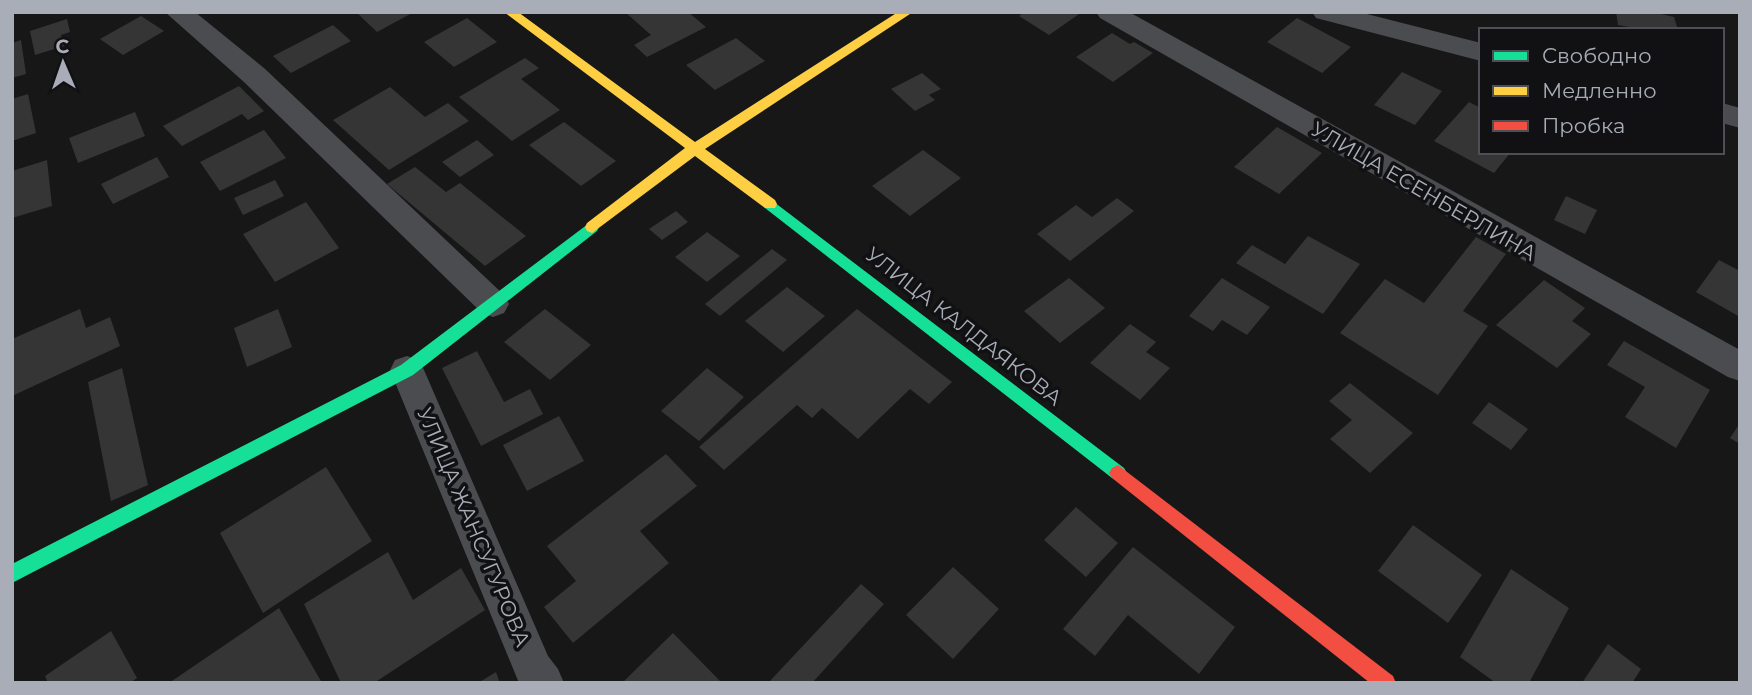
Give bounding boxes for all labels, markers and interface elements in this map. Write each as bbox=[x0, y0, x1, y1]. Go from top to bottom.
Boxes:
north arrow bbox=[28, 28, 98, 98]
legend bbox=[1479, 28, 1724, 154]
text: С bbox=[55, 35, 70, 58]
text: Свободно bbox=[1542, 43, 1652, 68]
text: Медленно bbox=[1542, 78, 1657, 103]
text: Пробка bbox=[1542, 113, 1625, 138]
street label: УЛИЦА ЕСЕНБЕРЛИНА bbox=[1307, 116, 1541, 266]
street label: УЛИЦА КАЛДАЯКОВА bbox=[861, 242, 1067, 411]
street label: УЛИЦА ЖАНСУГУРОВА bbox=[412, 404, 536, 651]

